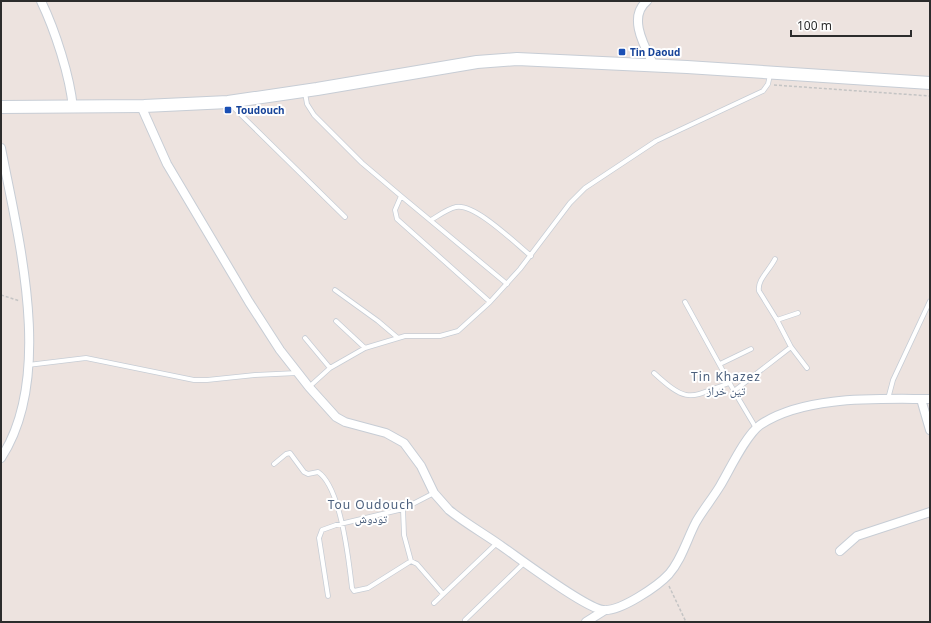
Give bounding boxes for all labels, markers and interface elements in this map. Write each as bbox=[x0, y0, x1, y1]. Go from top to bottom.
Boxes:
scale bar bbox=[791, 12, 911, 38]
text: 100 m bbox=[797, 17, 832, 34]
place label: Tin Daoud bbox=[630, 45, 680, 59]
marker: Tin Daoud bbox=[617, 47, 627, 57]
place label: Toudouch bbox=[236, 103, 285, 117]
marker: Toudouch bbox=[223, 105, 233, 115]
district label: Tin Khazez تين خراز bbox=[691, 368, 761, 399]
district label: Tou Oudouch تودوش bbox=[328, 496, 414, 527]

